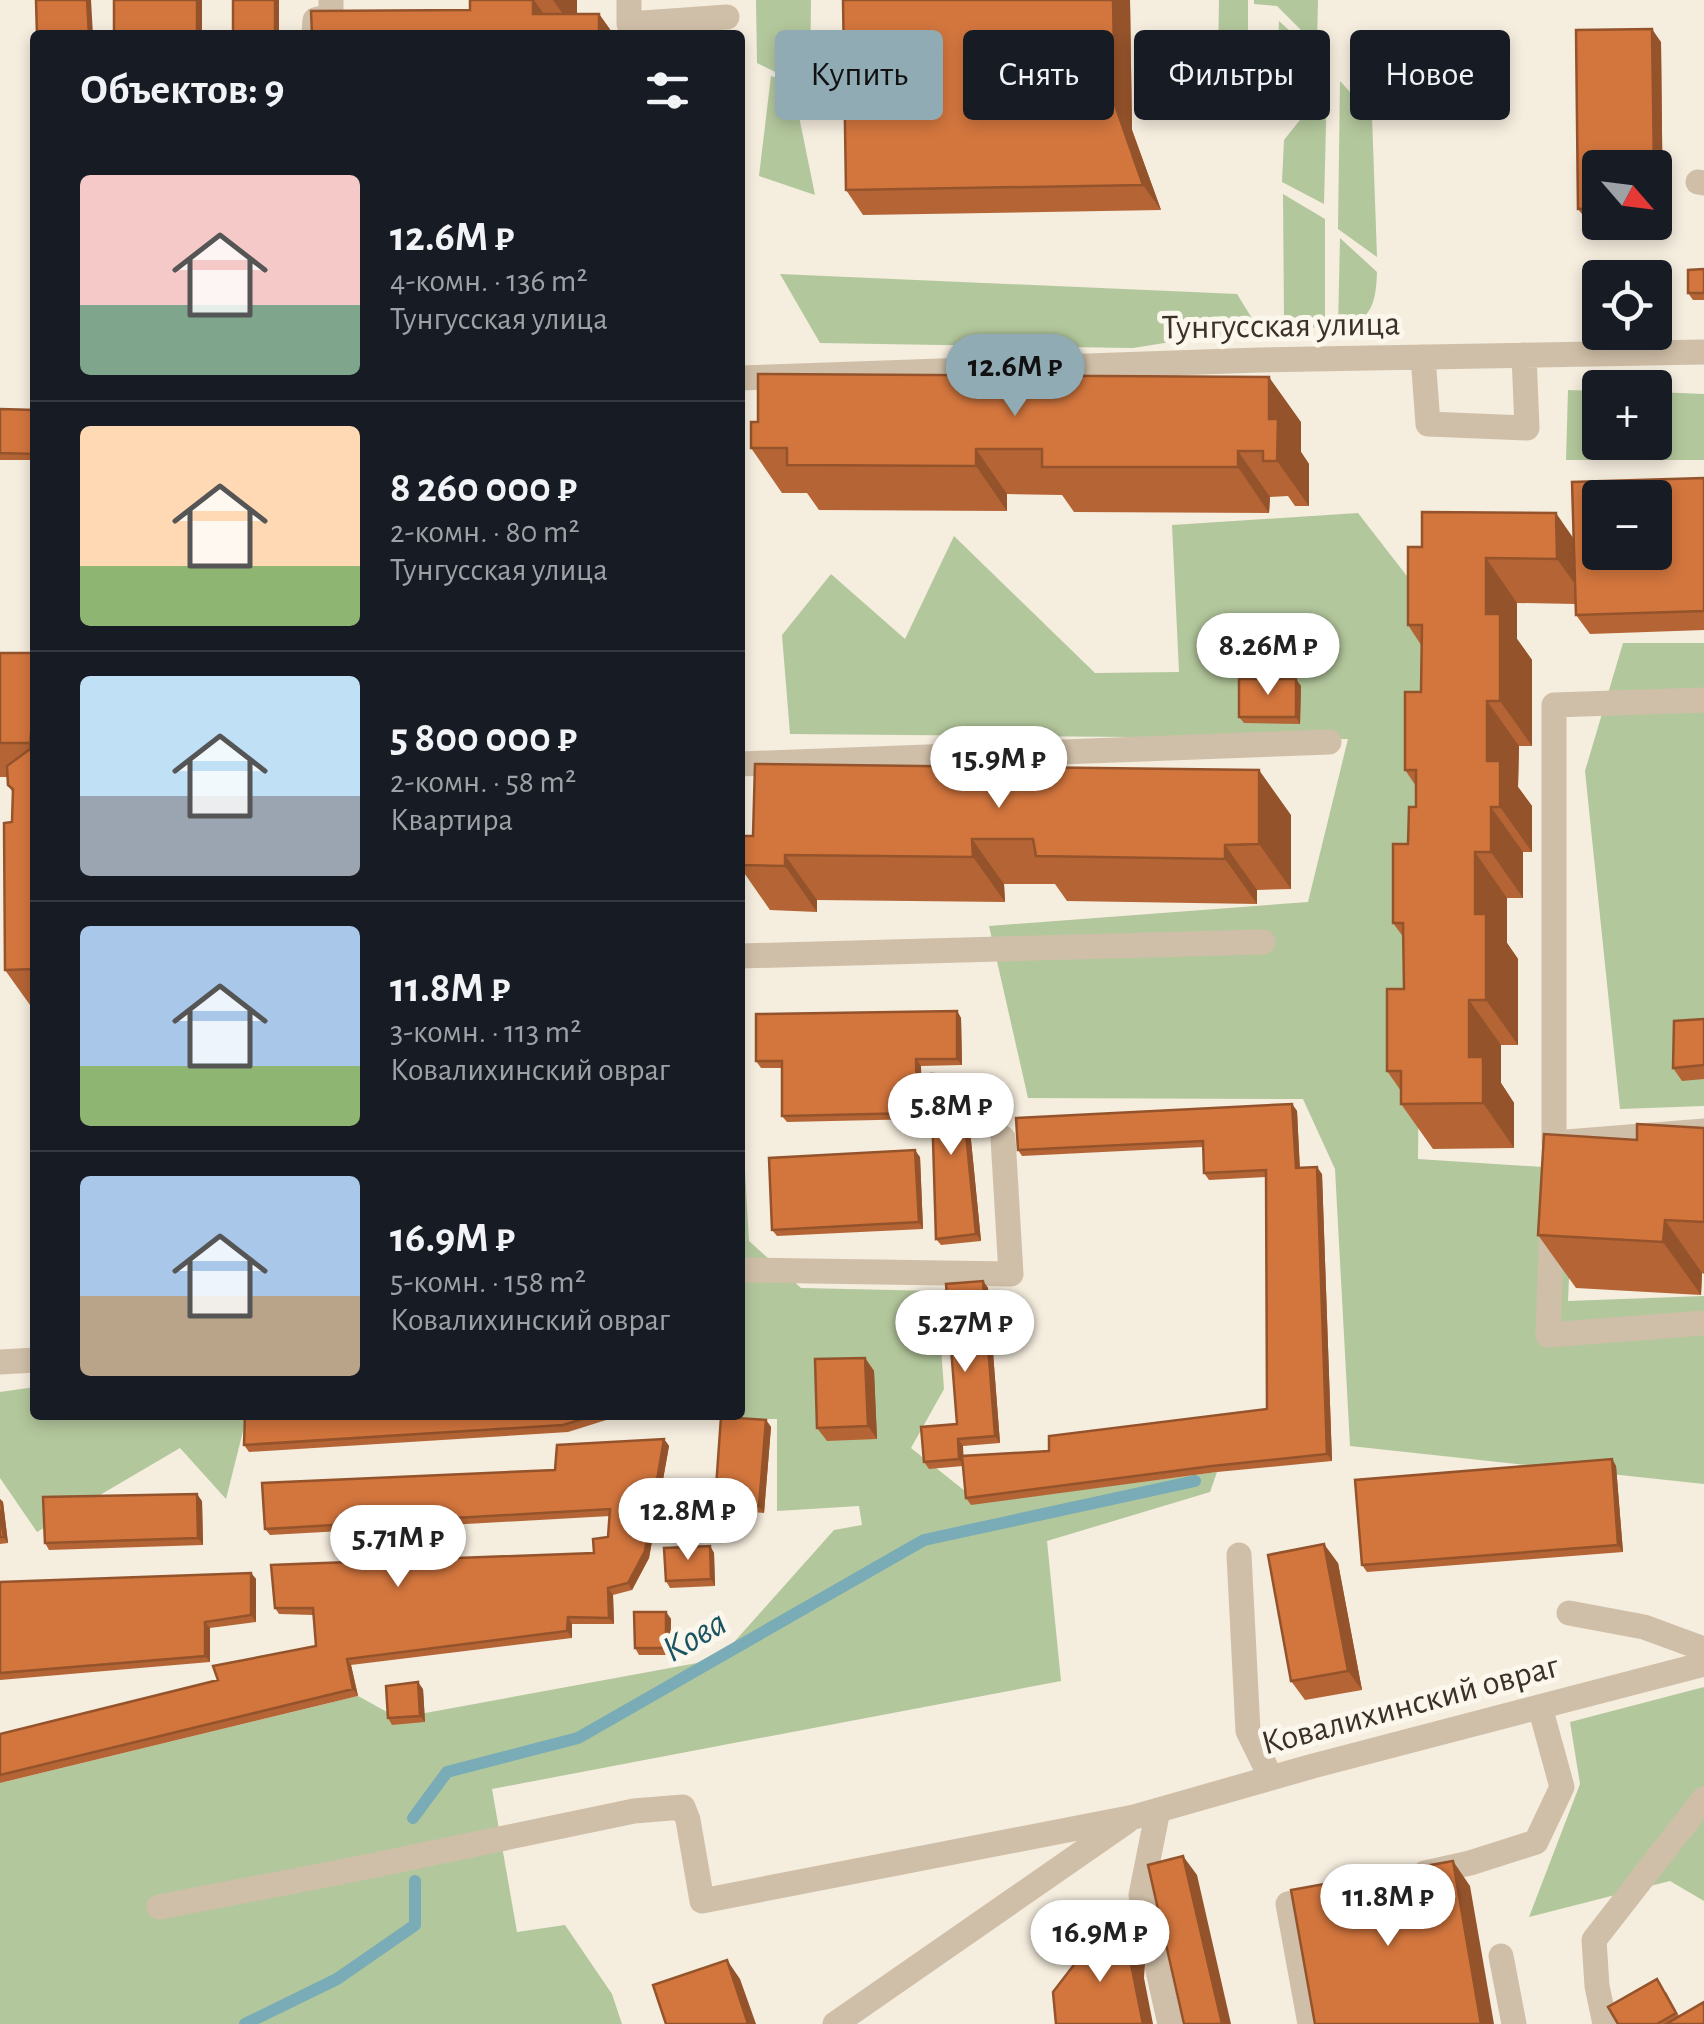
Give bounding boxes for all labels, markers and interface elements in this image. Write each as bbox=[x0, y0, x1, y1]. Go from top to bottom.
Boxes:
chip: Купить bbox=[775, 30, 943, 120]
chip: Снять bbox=[963, 30, 1114, 120]
chip: Фильтры bbox=[1134, 30, 1330, 120]
chip: Новое bbox=[1350, 30, 1510, 120]
icon: filters bbox=[640, 63, 695, 118]
text: Объектов: 9 bbox=[80, 69, 284, 111]
north arrow bbox=[1582, 150, 1672, 240]
map controls bbox=[1582, 150, 1672, 570]
icon: home bbox=[160, 215, 280, 335]
text: 12.6M ₽ bbox=[390, 216, 514, 258]
button: locate bbox=[1582, 260, 1672, 350]
text: 4-комн. · 136 m² bbox=[390, 265, 588, 297]
text: Тунгусская улица bbox=[390, 303, 608, 335]
street label: Тунгусская улица bbox=[1162, 306, 1401, 346]
pin: 12.6M ₽ bbox=[923, 334, 1107, 419]
text: 12.6M ₽ bbox=[968, 350, 1062, 382]
button: + bbox=[1582, 370, 1672, 460]
icon: home bbox=[160, 466, 280, 586]
text: 8 260 000 ₽ bbox=[390, 467, 577, 509]
button: − bbox=[1582, 480, 1672, 570]
text: 2-комн. · 80 m² bbox=[390, 516, 580, 548]
text: Тунгусская улица bbox=[390, 554, 608, 586]
pin: 8.26M ₽ bbox=[1176, 613, 1360, 698]
text: 8.26M ₽ bbox=[1219, 629, 1317, 661]
icon: home bbox=[160, 716, 280, 836]
text: 5 800 000 ₽ bbox=[390, 717, 577, 759]
pin: 15.9M ₽ bbox=[907, 726, 1091, 811]
text: 15.9M ₽ bbox=[952, 742, 1046, 774]
text: 2-комн. · 58 m² bbox=[390, 766, 576, 798]
text: Квартира bbox=[390, 804, 513, 836]
icon: home bbox=[160, 966, 280, 1086]
text: 11.8M ₽ bbox=[390, 967, 510, 1009]
text: 3-комн. · 113 m² bbox=[390, 1016, 581, 1048]
text: Ковалихинский овраг bbox=[390, 1054, 670, 1086]
pin: 5.8M ₽ bbox=[870, 1073, 1032, 1158]
text: 5.8M ₽ bbox=[910, 1089, 992, 1121]
icon: home bbox=[160, 1216, 280, 1336]
text: 16.9M ₽ bbox=[390, 1217, 515, 1259]
text: 5-комн. · 158 m² bbox=[390, 1266, 586, 1298]
pin: 5.27M ₽ bbox=[873, 1290, 1057, 1375]
text: Ковалихинский овраг bbox=[390, 1304, 670, 1336]
text: 5.27M ₽ bbox=[917, 1306, 1013, 1338]
pin: 12.8M ₽ bbox=[596, 1478, 780, 1563]
text: 12.8M ₽ bbox=[640, 1494, 736, 1526]
pin: 5.71M ₽ bbox=[306, 1505, 490, 1590]
text: 5.71M ₽ bbox=[352, 1521, 444, 1553]
water label: Кова bbox=[657, 1604, 733, 1670]
street label: Ковалихинский овраг bbox=[1258, 1648, 1563, 1762]
pin: 11.8M ₽ bbox=[1296, 1864, 1480, 1949]
text: 11.8M ₽ bbox=[1342, 1880, 1434, 1912]
pin: 16.9M ₽ bbox=[1008, 1900, 1192, 1985]
text: 16.9M ₽ bbox=[1052, 1916, 1148, 1948]

